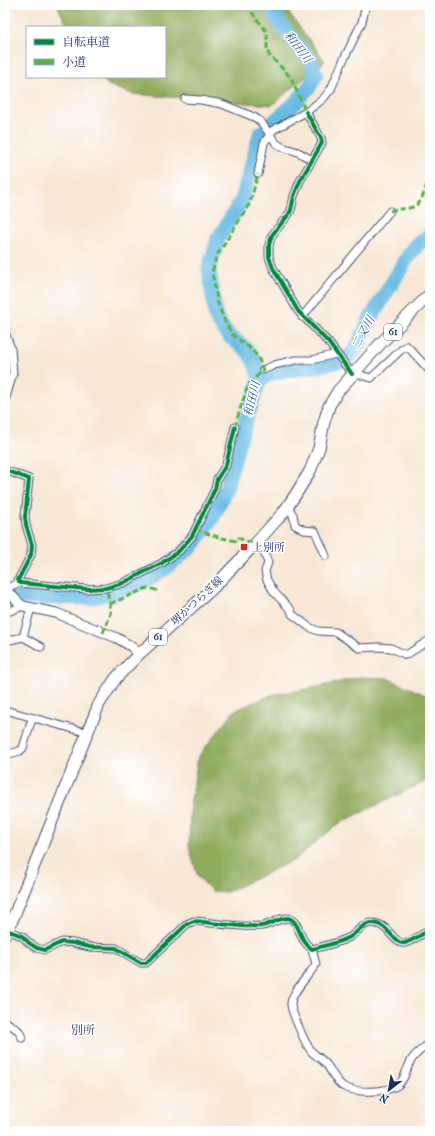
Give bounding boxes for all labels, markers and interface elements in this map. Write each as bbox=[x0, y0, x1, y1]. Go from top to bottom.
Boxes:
legend bbox=[26, 26, 166, 78]
water label: 和田川 bbox=[281, 29, 316, 67]
text: 自転車道 bbox=[62, 35, 110, 49]
text: 小道 bbox=[62, 55, 86, 69]
water label: 二又川 bbox=[348, 312, 379, 352]
road number: 61 bbox=[384, 324, 402, 340]
water label: 和田川 bbox=[241, 378, 264, 418]
place label: 上別所 bbox=[252, 541, 285, 554]
marker: 上別所 bbox=[239, 542, 249, 552]
street label: 堺かつらぎ線 bbox=[168, 574, 226, 628]
road number: 61 bbox=[149, 629, 167, 645]
district label: 別所 bbox=[71, 1023, 95, 1037]
north arrow bbox=[369, 1070, 409, 1110]
text: N bbox=[377, 1090, 391, 1106]

